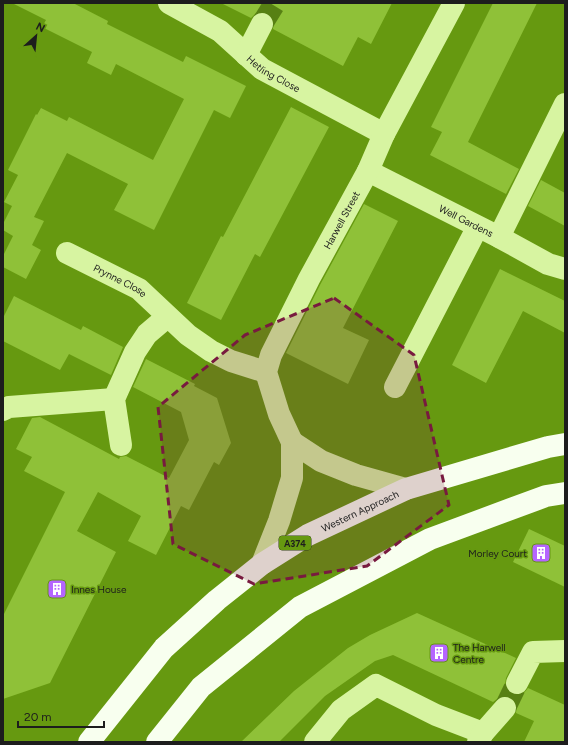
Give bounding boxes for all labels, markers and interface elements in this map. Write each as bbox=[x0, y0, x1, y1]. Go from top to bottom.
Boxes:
north arrow bbox=[16, 16, 56, 56]
text: N bbox=[34, 20, 47, 35]
street label: Hetling Close bbox=[244, 52, 303, 95]
street label: Harwell Street bbox=[320, 188, 362, 251]
street label: Well Gardens bbox=[437, 201, 496, 240]
street label: Prynne Close bbox=[91, 261, 150, 300]
street label: Western Approach bbox=[319, 487, 401, 534]
road number: A374 bbox=[279, 536, 311, 550]
building icon: Morley Court bbox=[530, 542, 552, 564]
place label: Morley Court bbox=[468, 547, 527, 560]
building icon: Innes House bbox=[46, 578, 68, 600]
place label: Innes House bbox=[71, 583, 127, 596]
place label: The Harwell Centre bbox=[453, 641, 506, 666]
building icon: The Harwell Centre bbox=[428, 642, 450, 664]
scale bar bbox=[18, 703, 104, 729]
text: 20 m bbox=[24, 710, 52, 724]

